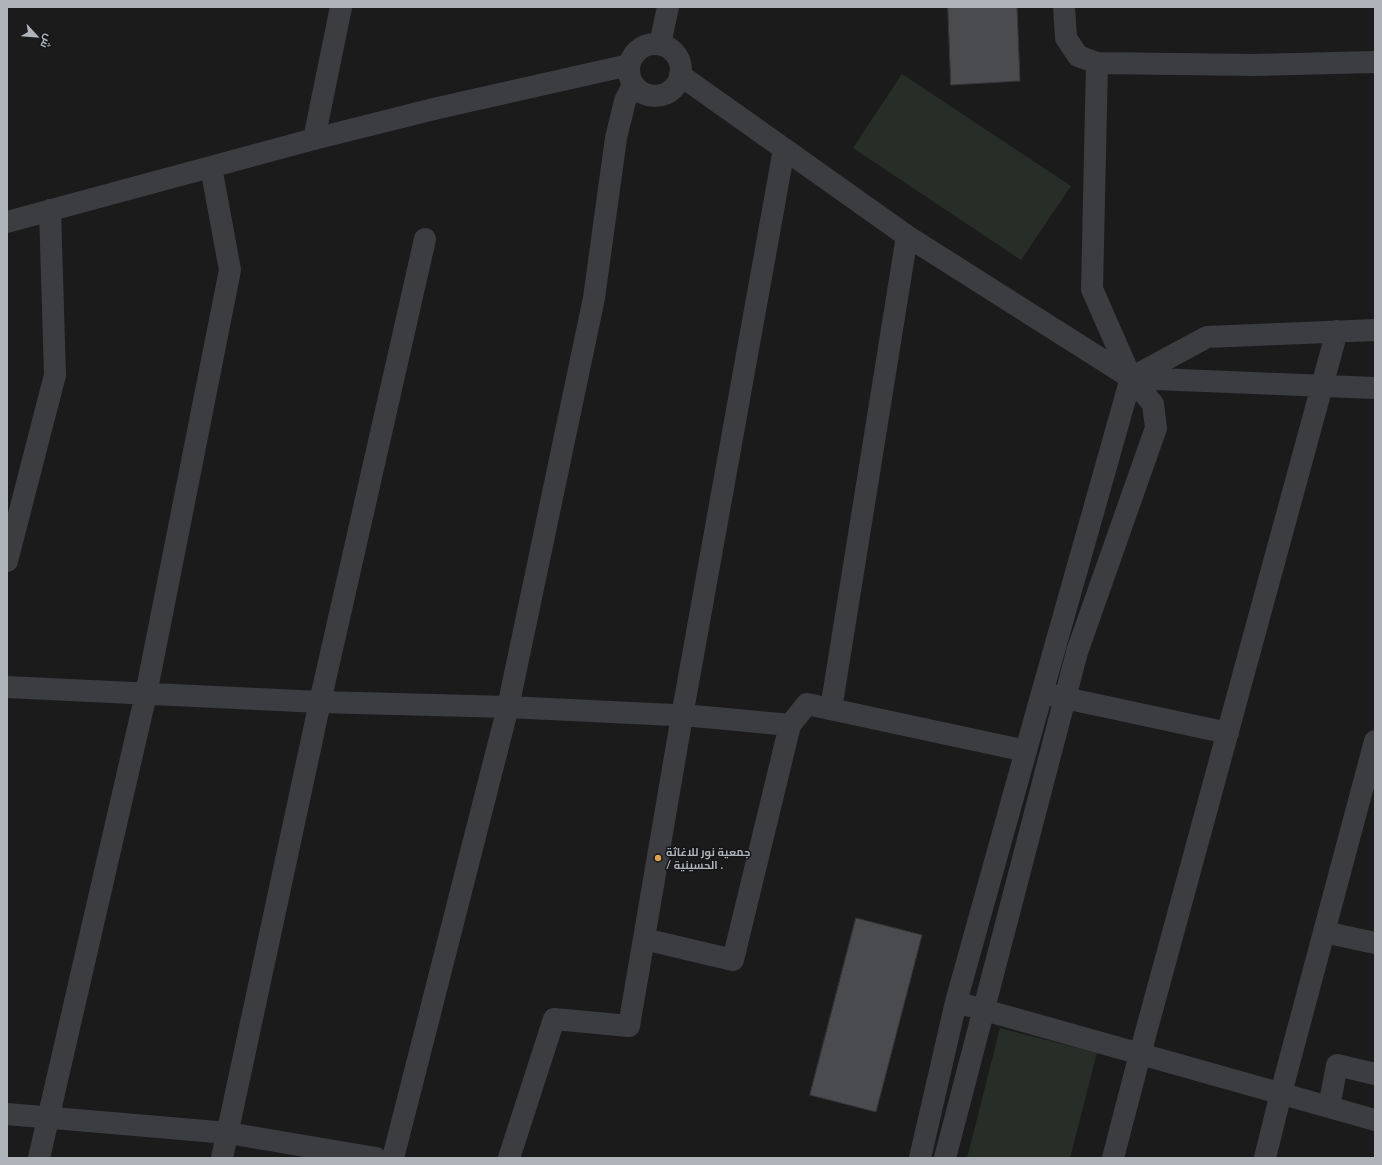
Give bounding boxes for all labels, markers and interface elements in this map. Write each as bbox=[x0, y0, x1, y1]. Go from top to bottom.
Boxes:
north arrow bbox=[16, 16, 56, 56]
text: ش bbox=[38, 32, 56, 51]
place label: جمعية نور للاغاثة / الحسينية . bbox=[666, 845, 750, 871]
marker: جمعية نور للاغاثة / الحسينية . bbox=[653, 853, 663, 863]

